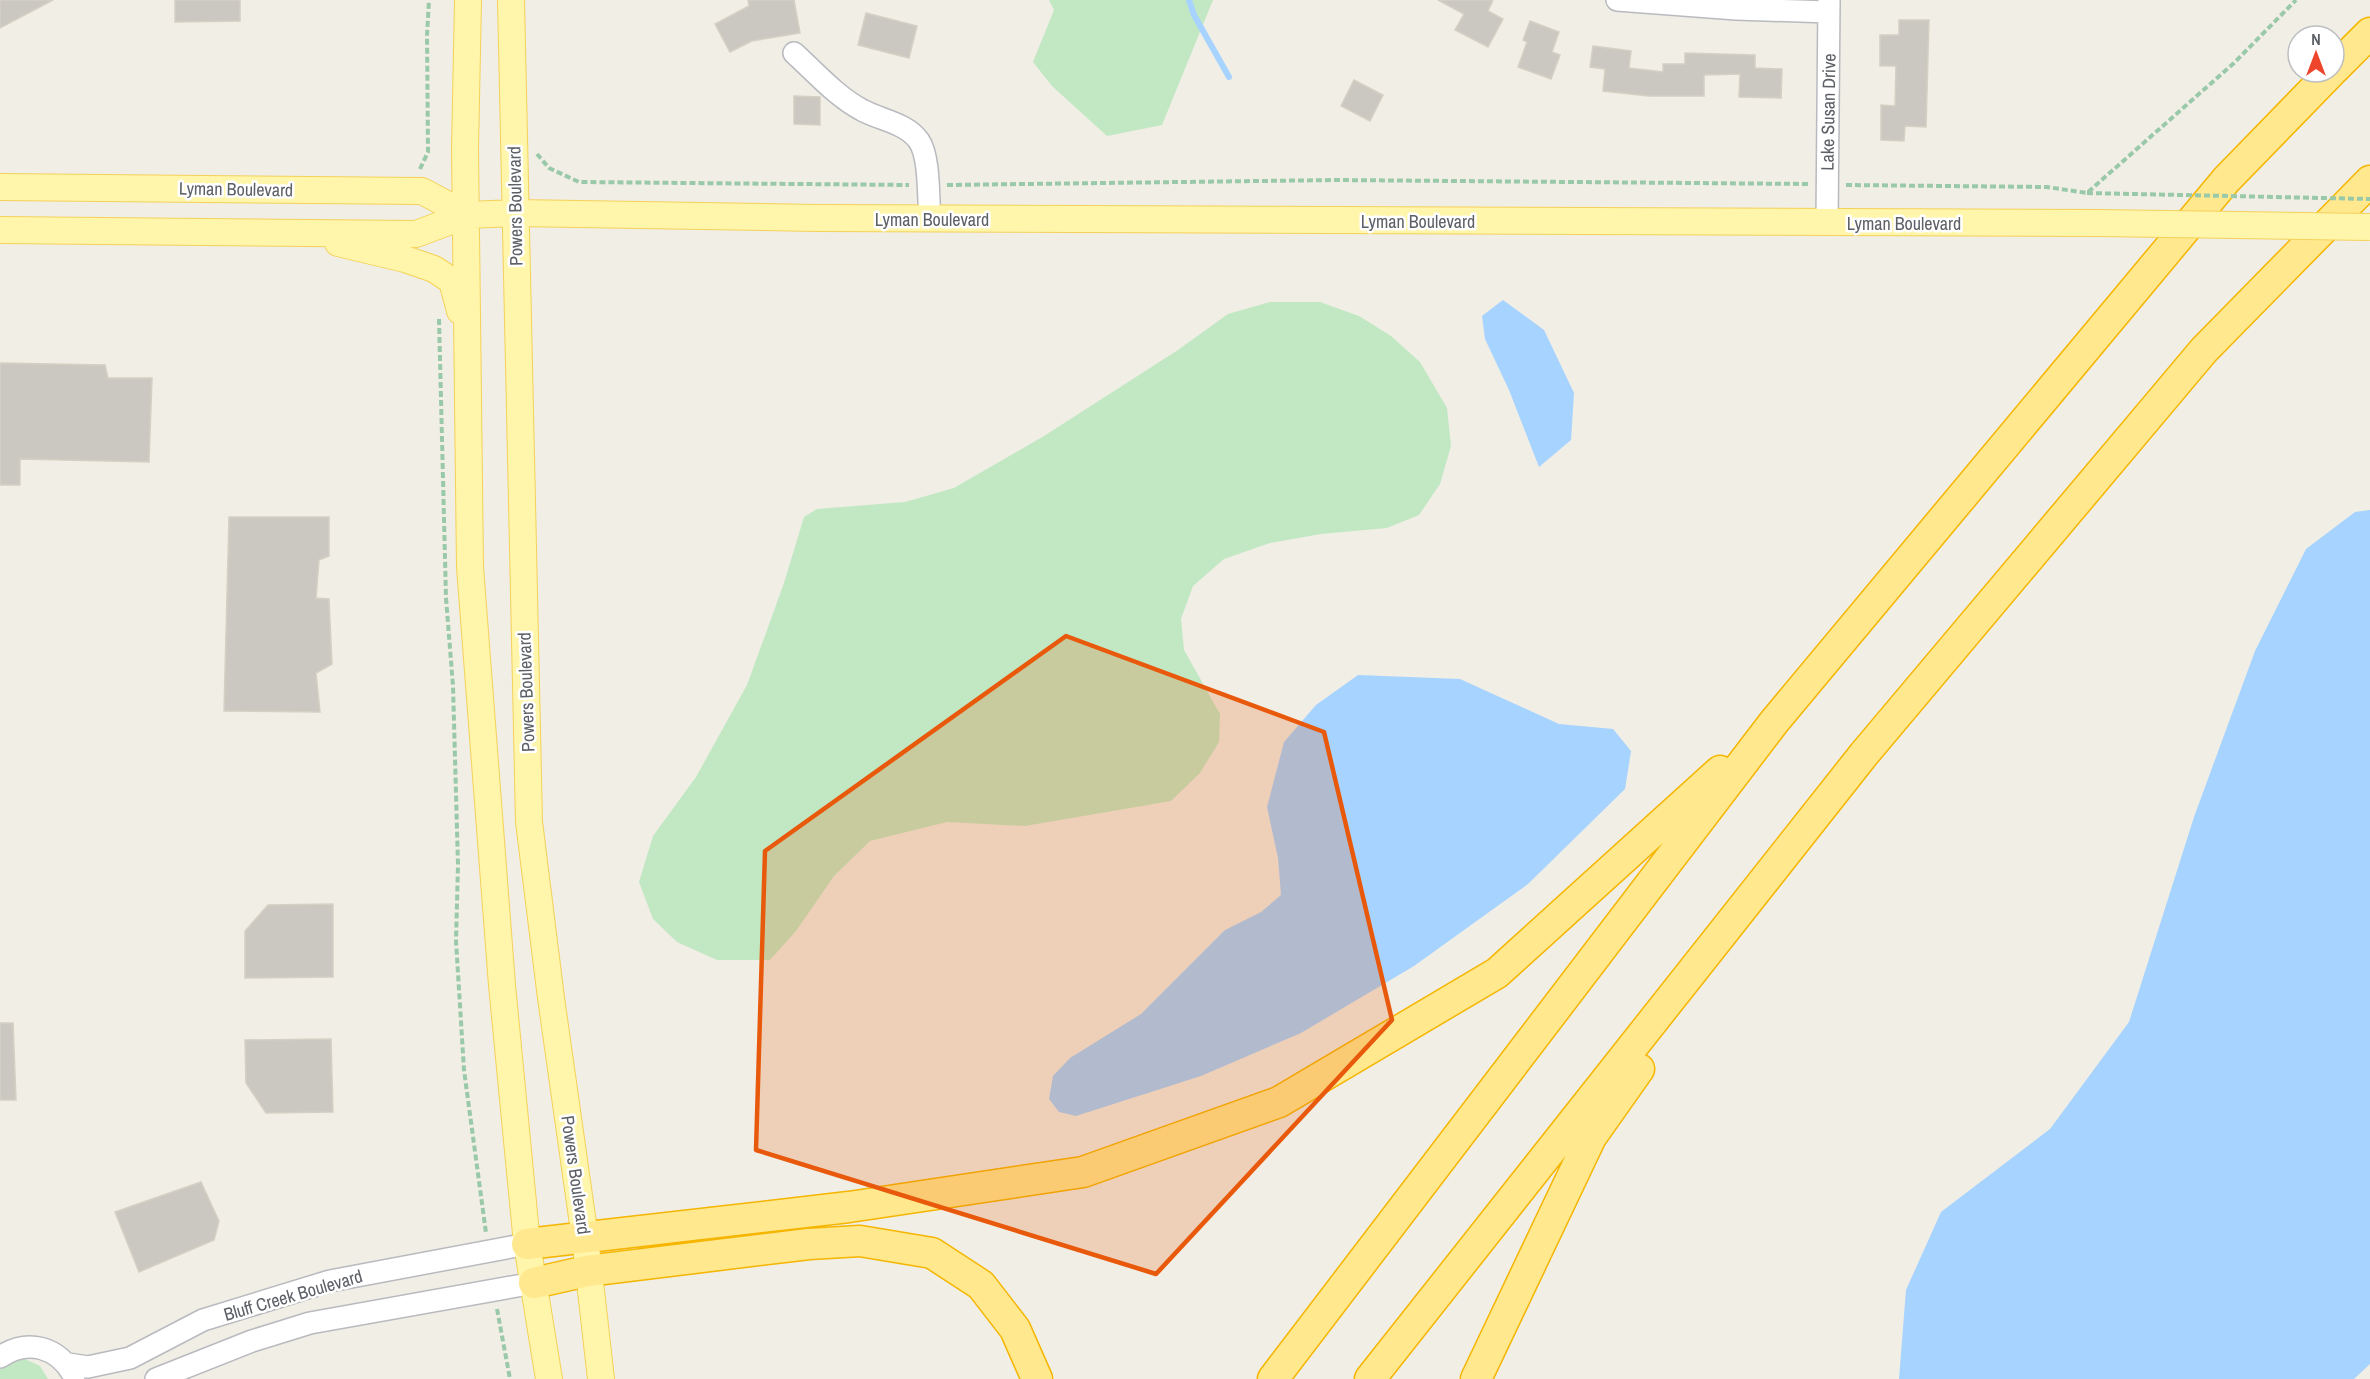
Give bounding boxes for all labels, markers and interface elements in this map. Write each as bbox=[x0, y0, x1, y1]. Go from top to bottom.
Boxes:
north arrow bbox=[2286, 24, 2346, 84]
text: N bbox=[2311, 28, 2321, 50]
street label: Lake Susan Drive bbox=[1814, 53, 1842, 171]
street label: Powers Boulevard bbox=[501, 146, 529, 266]
street label: Lyman Boulevard bbox=[179, 176, 293, 202]
street label: Lyman Boulevard bbox=[875, 207, 989, 232]
street label: Lyman Boulevard bbox=[1361, 209, 1475, 234]
street label: Lyman Boulevard bbox=[1847, 211, 1961, 236]
street label: Powers Boulevard bbox=[511, 632, 541, 752]
street label: Powers Boulevard bbox=[555, 1114, 597, 1236]
street label: Bluff Creek Boulevard bbox=[221, 1263, 365, 1327]

